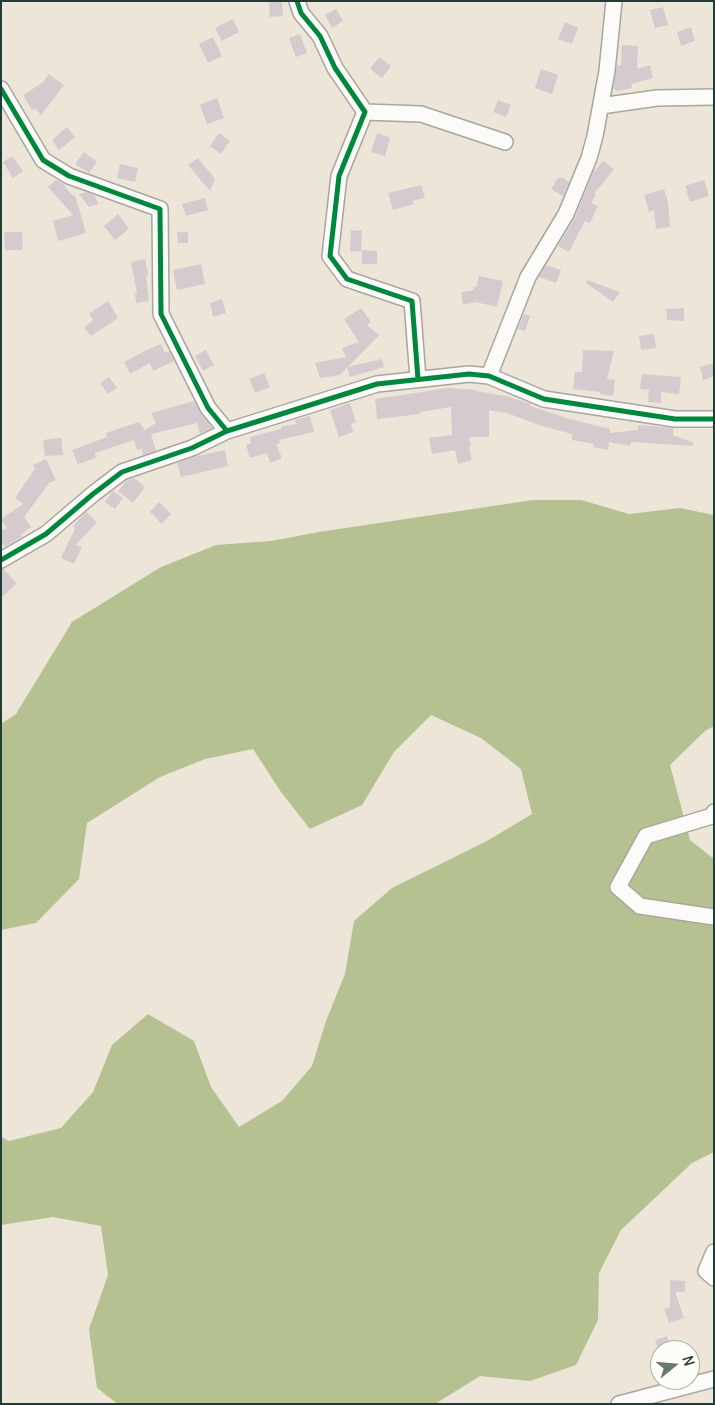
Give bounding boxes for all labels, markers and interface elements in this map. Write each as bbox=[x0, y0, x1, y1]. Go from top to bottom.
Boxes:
north arrow bbox=[650, 1340, 700, 1390]
text: N bbox=[678, 1354, 698, 1368]

